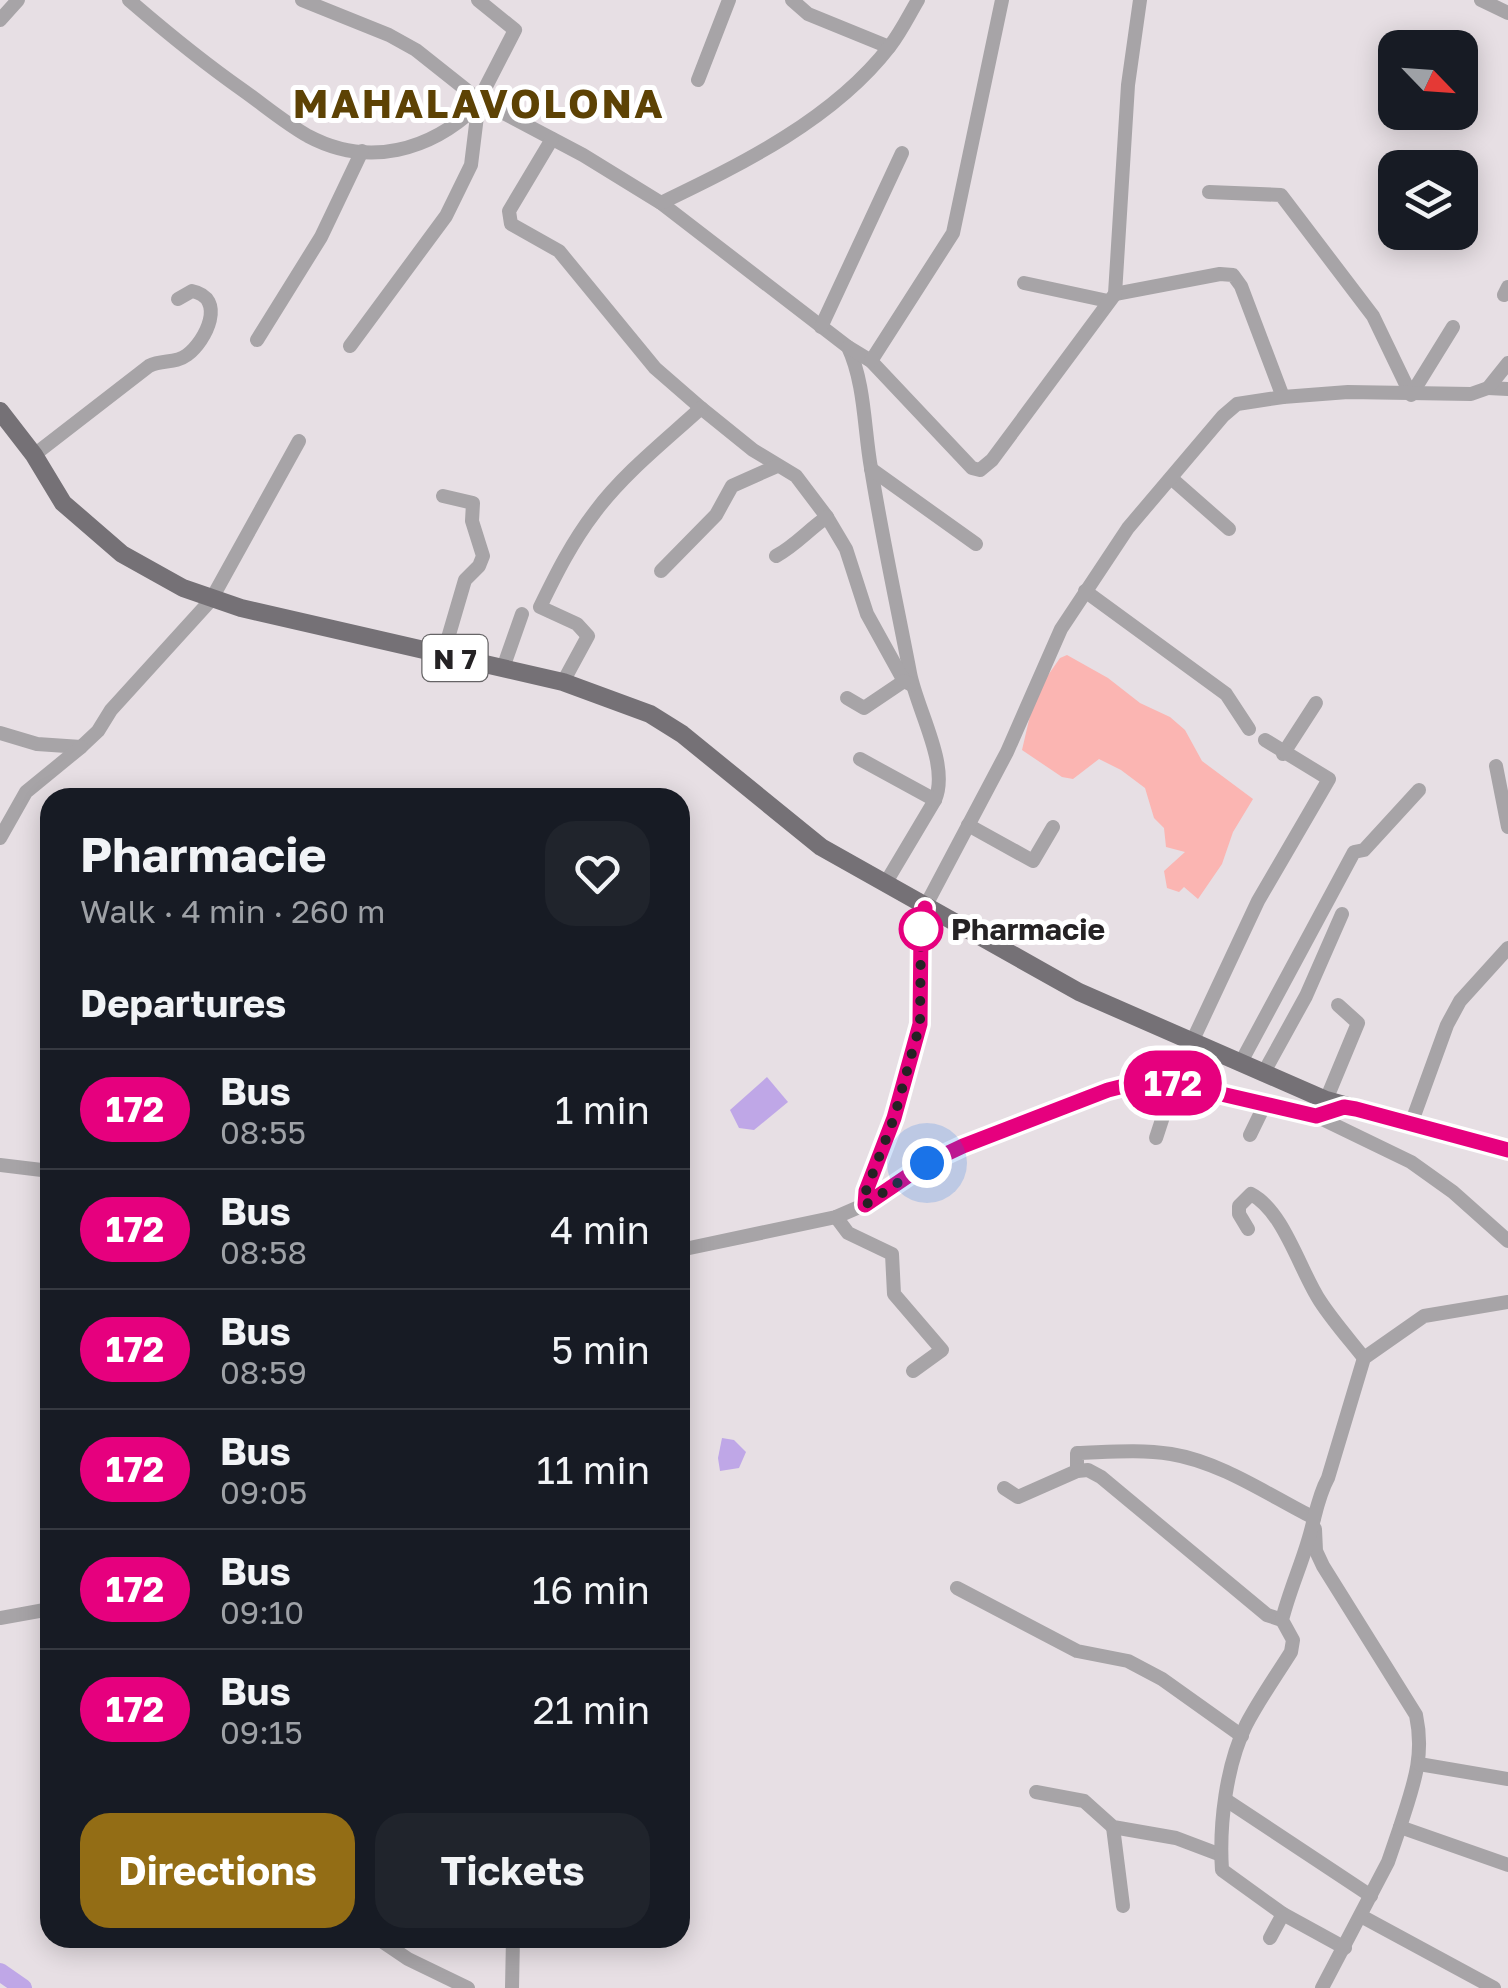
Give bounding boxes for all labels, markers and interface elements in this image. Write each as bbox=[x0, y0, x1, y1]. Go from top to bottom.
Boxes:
north arrow bbox=[1378, 30, 1478, 130]
map controls bbox=[1378, 30, 1478, 250]
district label: MAHALAVOLONA bbox=[293, 79, 665, 127]
button: layers bbox=[1378, 150, 1478, 250]
road number: N 7 bbox=[422, 635, 488, 681]
button: heart bbox=[545, 821, 650, 926]
text: Pharmacie bbox=[80, 825, 327, 883]
text: Walk · 4 min · 260 m bbox=[80, 892, 385, 930]
marker: Pharmacie bbox=[900, 908, 942, 950]
place label: Pharmacie bbox=[951, 911, 1105, 947]
text: Departures bbox=[80, 980, 286, 1025]
line badge: 172 bbox=[1116, 1050, 1230, 1116]
text: 172 bbox=[1144, 1062, 1202, 1104]
text: Bus bbox=[220, 1068, 291, 1113]
text: 1 min bbox=[555, 1087, 650, 1132]
text: 172 bbox=[106, 1088, 164, 1130]
text: 08:55 bbox=[220, 1113, 306, 1151]
your location bbox=[902, 1138, 952, 1188]
text: Bus bbox=[220, 1188, 291, 1233]
text: 4 min bbox=[550, 1207, 650, 1252]
text: 172 bbox=[106, 1208, 164, 1250]
text: 08:58 bbox=[220, 1233, 307, 1271]
text: Bus bbox=[220, 1308, 291, 1353]
text: 5 min bbox=[551, 1327, 650, 1372]
text: 172 bbox=[106, 1328, 164, 1370]
text: 08:59 bbox=[220, 1353, 307, 1391]
text: Bus bbox=[220, 1428, 291, 1473]
text: 11 min bbox=[536, 1447, 650, 1492]
text: 172 bbox=[106, 1448, 164, 1490]
text: 09:05 bbox=[220, 1473, 307, 1511]
text: Bus bbox=[220, 1548, 291, 1593]
text: 16 min bbox=[532, 1567, 650, 1612]
text: 172 bbox=[106, 1568, 164, 1610]
text: 09:10 bbox=[220, 1593, 304, 1631]
text: Bus bbox=[220, 1668, 291, 1713]
text: 21 min bbox=[533, 1687, 650, 1732]
text: 172 bbox=[106, 1688, 164, 1730]
text: 09:15 bbox=[220, 1713, 303, 1751]
button: Directions bbox=[80, 1813, 355, 1928]
button: Tickets bbox=[375, 1813, 650, 1928]

